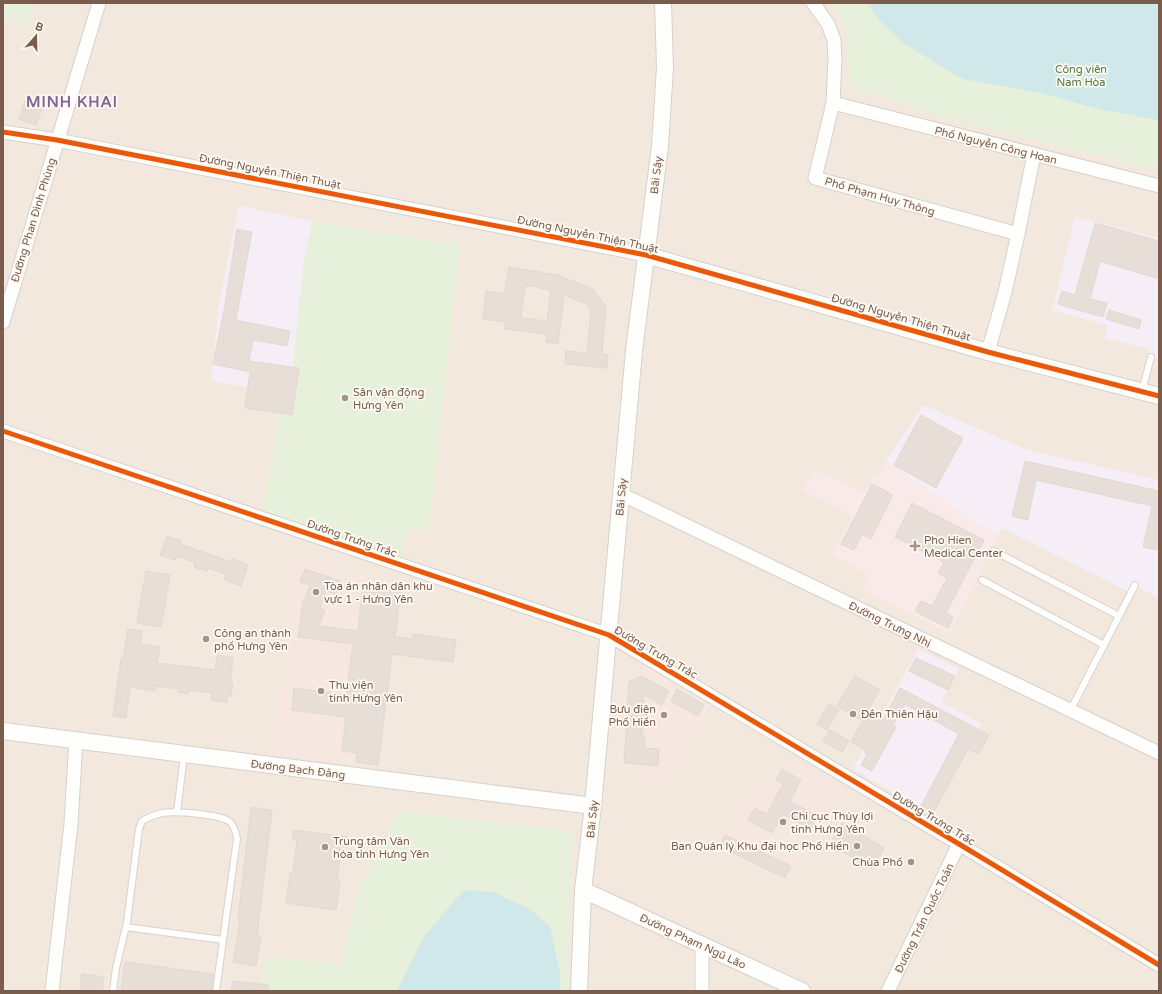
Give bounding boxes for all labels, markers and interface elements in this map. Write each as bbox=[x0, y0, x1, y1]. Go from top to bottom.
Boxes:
north arrow bbox=[16, 16, 56, 56]
text: B bbox=[33, 20, 45, 35]
park label: Công viên Nam Hòa bbox=[1055, 63, 1107, 89]
district label: MINH KHAI bbox=[26, 93, 118, 111]
street label: Phố Nguyễn Công Hoan bbox=[933, 124, 1059, 167]
street label: Đường Nguyễn Thiện Thuật bbox=[198, 151, 342, 192]
street label: Bãi Sậy bbox=[648, 155, 665, 195]
street label: Đường Phan Đình Phùng bbox=[8, 156, 59, 284]
street label: Phố Phạm Huy Thông bbox=[823, 175, 937, 218]
street label: Đường Nguyễn Thiện Thuật bbox=[516, 213, 660, 256]
street label: Đường Nguyễn Thiện Thuật bbox=[830, 291, 972, 344]
place label: Sân vận động Hưng Yên bbox=[353, 386, 424, 412]
marker: Sân vận động Hưng Yên bbox=[340, 393, 350, 403]
street label: Bãi Sậy bbox=[613, 477, 630, 517]
street label: Đường Trưng Trắc bbox=[305, 517, 399, 560]
place label: Pho Hien Medical Center bbox=[924, 534, 1004, 560]
marker: Pho Hien Medical Center bbox=[909, 540, 921, 552]
place label: Tòa án nhân dân khu vực 1 - Hưng Yên bbox=[324, 580, 433, 606]
marker: Tòa án nhân dân khu vực 1 - Hưng Yên bbox=[311, 587, 321, 597]
street label: Đường Trưng Nhị bbox=[847, 599, 933, 650]
street label: Đường Trưng Trắc bbox=[612, 623, 700, 682]
place label: Công an thành phố Hưng Yên bbox=[214, 627, 291, 653]
marker: Công an thành phố Hưng Yên bbox=[201, 634, 211, 644]
place label: Thu viện tỉnh Hưng Yên bbox=[329, 679, 403, 705]
marker: Thu viện tỉnh Hưng Yên bbox=[316, 686, 326, 696]
place label: Bưu điện Phố Hiến bbox=[609, 703, 656, 729]
place label: Đền Thiên Hậu bbox=[861, 708, 938, 721]
marker: Đền Thiên Hậu bbox=[848, 709, 858, 719]
marker: Bưu điện Phố Hiến bbox=[659, 710, 669, 720]
street label: Đường Bạch Đằng bbox=[250, 757, 346, 782]
street label: Đường Trưng Trắc bbox=[890, 789, 978, 848]
street label: Bãi Sậy bbox=[584, 799, 601, 839]
place label: Chi cục Thủy lợi tỉnh Hưng Yên bbox=[791, 810, 873, 836]
marker: Chi cục Thủy lợi tỉnh Hưng Yên bbox=[778, 817, 788, 827]
place label: Trung tâm Văn hóa tỉnh Hưng Yên bbox=[333, 835, 429, 861]
place label: Ban Quản lý Khu đại học Phố Hiến bbox=[671, 840, 849, 853]
marker: Ban Quản lý Khu đại học Phố Hiến bbox=[852, 841, 862, 851]
marker: Trung tâm Văn hóa tỉnh Hưng Yên bbox=[320, 842, 330, 852]
place label: Chùa Phố bbox=[852, 856, 903, 869]
marker: Chùa Phố bbox=[906, 857, 916, 867]
street label: Đường Trần Quốc Toản bbox=[892, 861, 957, 975]
street label: Đường Phạm Ngũ Lão bbox=[638, 911, 748, 972]

